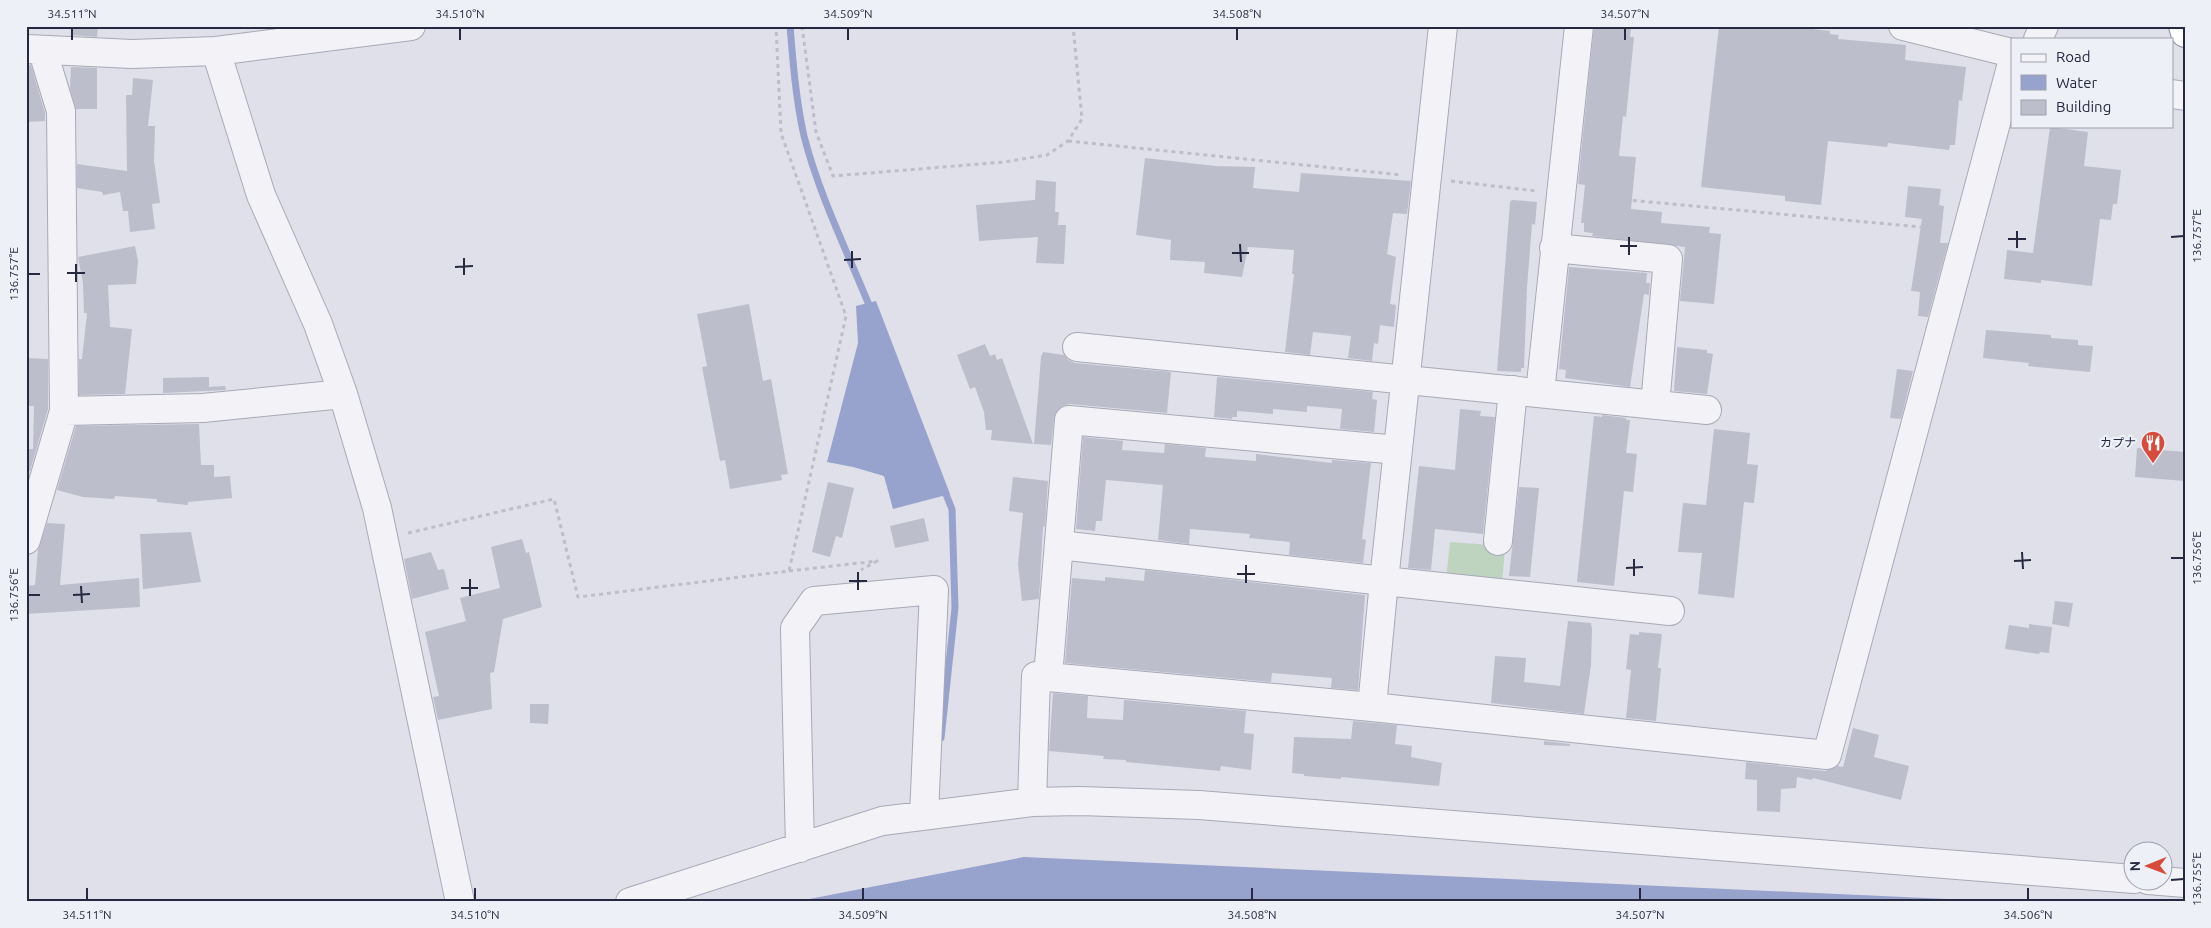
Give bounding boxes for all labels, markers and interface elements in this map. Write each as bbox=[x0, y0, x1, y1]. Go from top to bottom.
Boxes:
text: 34.511°N bbox=[47, 7, 97, 20]
text: 34.510°N bbox=[435, 7, 485, 20]
text: 34.509°N bbox=[823, 7, 873, 20]
text: 34.508°N bbox=[1212, 7, 1262, 20]
text: 34.507°N bbox=[1600, 7, 1650, 20]
legend bbox=[2011, 38, 2174, 128]
text: Road bbox=[2056, 48, 2091, 65]
text: Water bbox=[2056, 74, 2097, 91]
text: Building bbox=[2056, 98, 2111, 115]
text: 136.757°E bbox=[2190, 209, 2203, 263]
text: 136.757°E bbox=[7, 247, 20, 301]
restaurant icon: カプナ bbox=[2140, 430, 2166, 464]
place label: カプナ bbox=[2100, 436, 2136, 449]
text: 136.756°E bbox=[2190, 531, 2203, 585]
text: 136.756°E bbox=[7, 568, 20, 622]
north arrow bbox=[2124, 840, 2174, 890]
text: 136.755°E bbox=[2190, 852, 2203, 906]
text: N bbox=[2127, 861, 2143, 872]
text: 34.511°N bbox=[62, 908, 112, 921]
text: 34.510°N bbox=[450, 908, 500, 921]
text: 34.509°N bbox=[838, 908, 888, 921]
text: 34.508°N bbox=[1227, 908, 1277, 921]
text: 34.507°N bbox=[1615, 908, 1665, 921]
text: 34.506°N bbox=[2003, 908, 2053, 921]

